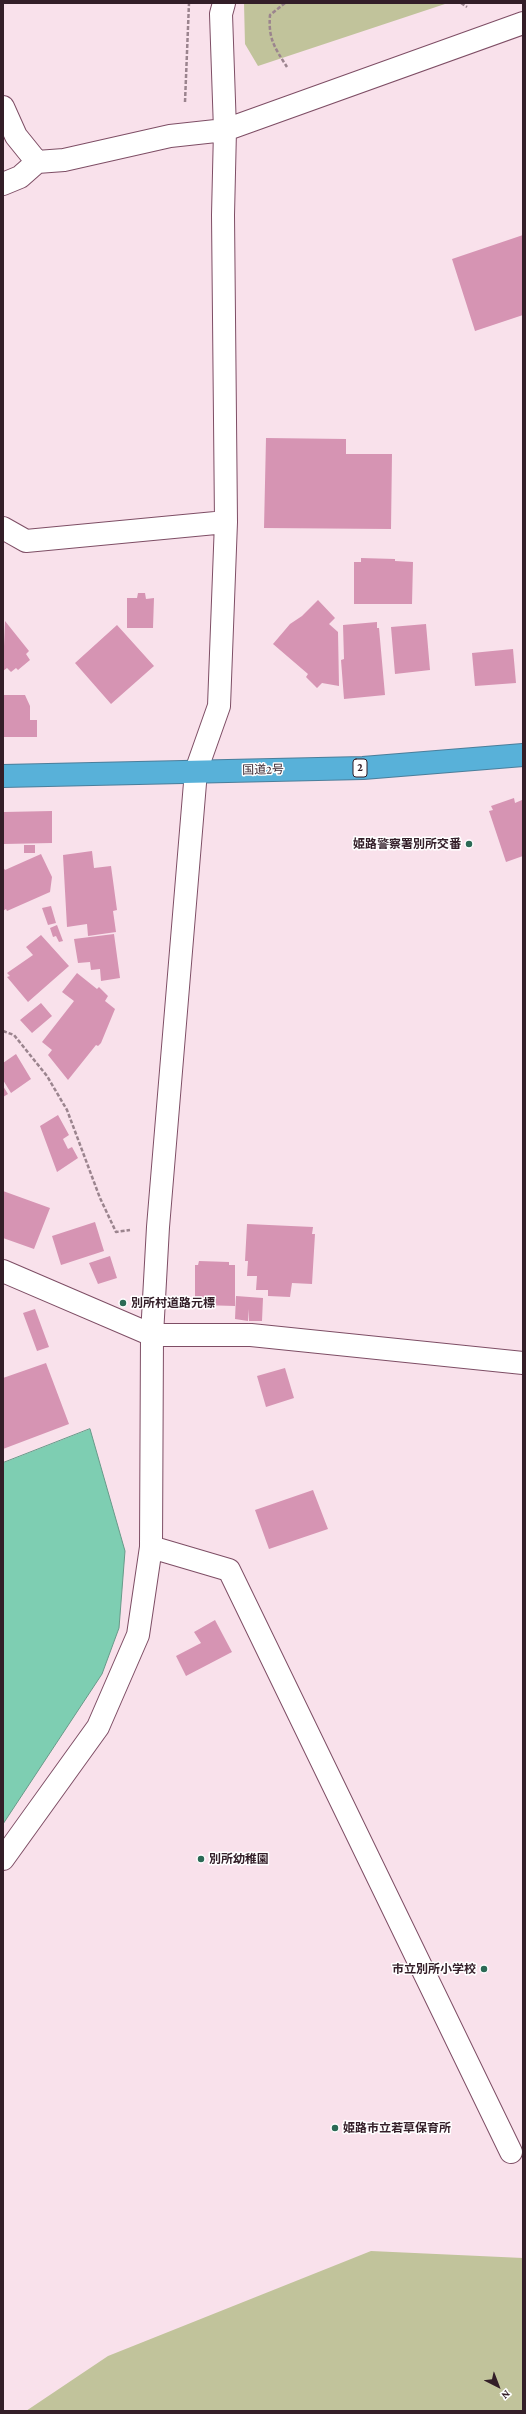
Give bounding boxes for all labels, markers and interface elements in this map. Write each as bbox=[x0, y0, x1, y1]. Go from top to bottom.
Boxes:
road number: 2 bbox=[353, 759, 367, 777]
street label: 国道2号 bbox=[242, 762, 284, 778]
place label: 姫路警察署別所交番 bbox=[353, 837, 461, 851]
marker: 姫路警察署別所交番 bbox=[464, 839, 474, 849]
place label: 別所村道路元標 bbox=[131, 1296, 215, 1310]
marker: 別所村道路元標 bbox=[118, 1298, 128, 1308]
place label: 別所幼稚園 bbox=[209, 1852, 269, 1866]
marker: 別所幼稚園 bbox=[196, 1854, 206, 1864]
place label: 市立別所小学校 bbox=[392, 1962, 476, 1976]
marker: 市立別所小学校 bbox=[479, 1964, 489, 1974]
place label: 姫路市立若草保育所 bbox=[343, 2121, 451, 2135]
marker: 姫路市立若草保育所 bbox=[330, 2123, 340, 2133]
north arrow bbox=[478, 2366, 518, 2406]
text: N bbox=[499, 2388, 513, 2402]

